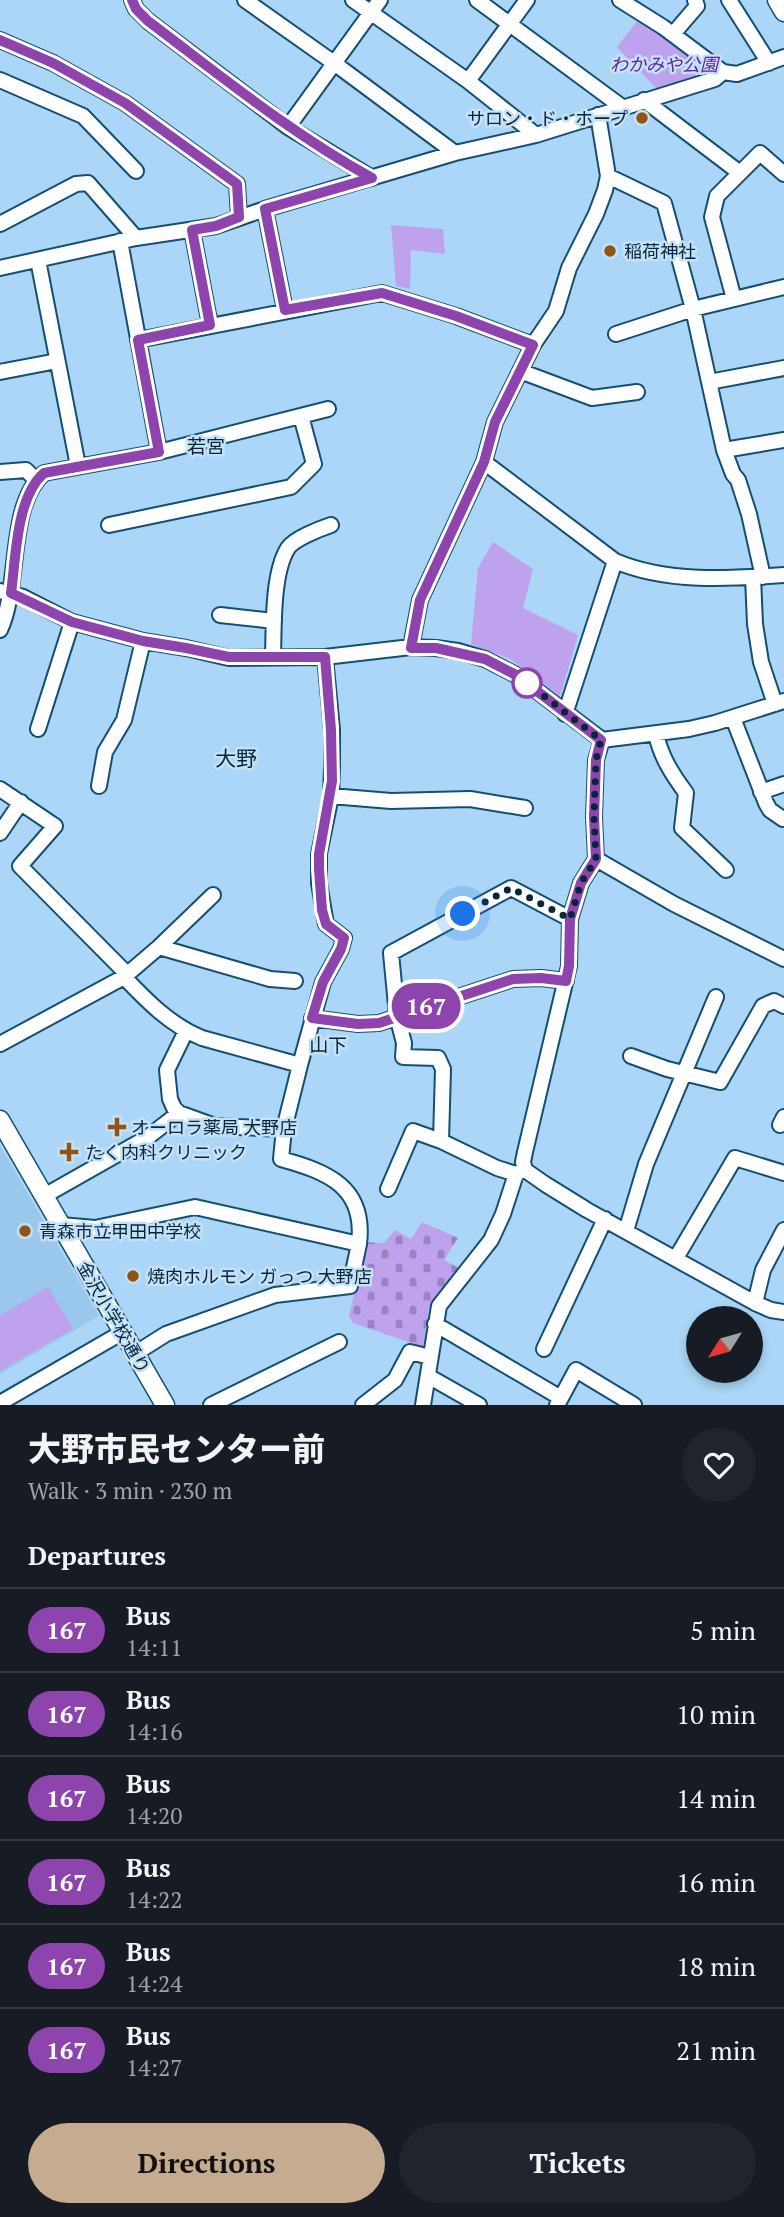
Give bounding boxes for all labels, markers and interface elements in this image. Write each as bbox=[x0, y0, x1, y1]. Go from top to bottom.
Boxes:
park label: わかみや公園 bbox=[610, 52, 721, 76]
place label: サロン・ド・ホープ bbox=[467, 106, 628, 130]
marker: サロン・ド・ホープ bbox=[634, 110, 650, 126]
place label: 稲荷神社 bbox=[624, 239, 696, 263]
marker: 稲荷神社 bbox=[602, 243, 618, 259]
district label: 若宮 bbox=[187, 433, 225, 458]
unlabelled marker bbox=[512, 668, 542, 698]
district label: 大野 bbox=[215, 744, 257, 772]
your location bbox=[445, 896, 480, 931]
line badge: 167 bbox=[386, 983, 466, 1029]
text: 167 bbox=[406, 990, 446, 1022]
district label: 山下 bbox=[309, 1032, 347, 1057]
place label: オーロラ薬局 大野店 bbox=[131, 1115, 297, 1139]
marker: オーロラ薬局 大野店 bbox=[109, 1119, 125, 1135]
place label: たく内科クリニック bbox=[85, 1140, 247, 1164]
marker: たく内科クリニック bbox=[59, 1142, 79, 1162]
place label: 青森市立甲田中学校 bbox=[39, 1219, 201, 1243]
marker: 青森市立甲田中学校 bbox=[17, 1223, 33, 1239]
street label: 金沢小学校通り bbox=[72, 1256, 156, 1378]
place label: 焼肉ホルモン ガっつ 大野店 bbox=[147, 1264, 372, 1288]
marker: 焼肉ホルモン ガっつ 大野店 bbox=[125, 1268, 141, 1284]
north arrow bbox=[686, 1306, 763, 1382]
map controls bbox=[686, 1306, 763, 1383]
text: 大野市民センター前 bbox=[28, 1427, 325, 1470]
button: heart bbox=[682, 1428, 756, 1502]
text: Walk · 3 min · 230 m bbox=[28, 1475, 232, 1506]
text: Departures bbox=[28, 1538, 166, 1572]
text: Bus bbox=[126, 1598, 171, 1632]
text: 5 min bbox=[690, 1613, 756, 1647]
text: 167 bbox=[46, 1614, 87, 1646]
text: 14:11 bbox=[126, 1632, 183, 1663]
text: Bus bbox=[126, 1682, 171, 1716]
text: 10 min bbox=[676, 1697, 756, 1731]
text: 167 bbox=[46, 1698, 87, 1730]
text: 14:16 bbox=[126, 1716, 183, 1747]
text: Bus bbox=[126, 1766, 171, 1800]
text: 14 min bbox=[676, 1781, 756, 1815]
text: 167 bbox=[46, 1782, 87, 1814]
text: 14:20 bbox=[126, 1800, 183, 1831]
text: Bus bbox=[126, 1850, 171, 1884]
text: 16 min bbox=[676, 1865, 756, 1899]
text: 167 bbox=[46, 1866, 87, 1898]
text: 14:22 bbox=[126, 1884, 183, 1915]
text: Bus bbox=[126, 1934, 171, 1968]
text: 18 min bbox=[676, 1949, 756, 1983]
text: 167 bbox=[46, 1950, 87, 1982]
text: 14:24 bbox=[126, 1968, 183, 1999]
text: Bus bbox=[126, 2018, 171, 2052]
text: 21 min bbox=[676, 2033, 756, 2067]
text: 167 bbox=[46, 2034, 87, 2066]
text: 14:27 bbox=[126, 2052, 183, 2083]
button: Directions bbox=[28, 2123, 385, 2203]
button: Tickets bbox=[399, 2123, 756, 2203]

